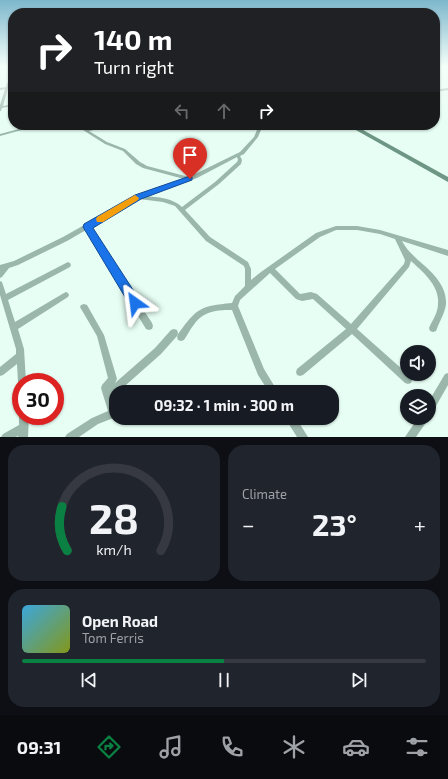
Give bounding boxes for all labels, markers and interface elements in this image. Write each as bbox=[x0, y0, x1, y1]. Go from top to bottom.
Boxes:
text: 140 m bbox=[94, 22, 172, 56]
icon: right bbox=[28, 24, 80, 76]
text: Turn right bbox=[94, 56, 174, 78]
icon: left bbox=[171, 100, 193, 122]
icon: ahead bbox=[213, 100, 235, 122]
icon: right bbox=[255, 100, 277, 122]
pin bbox=[173, 138, 207, 179]
icon: arrive bbox=[179, 144, 201, 166]
position arrow bbox=[114, 282, 156, 324]
map controls bbox=[400, 345, 436, 425]
button: sound bbox=[400, 345, 436, 381]
speed limit sign: 30 bbox=[12, 373, 64, 425]
button: layers bbox=[400, 389, 436, 425]
text: 09:32 · 1 min · 300 m bbox=[154, 396, 294, 414]
text: Climate bbox=[242, 486, 287, 502]
text: 28 bbox=[89, 492, 139, 542]
text: 23° bbox=[312, 506, 357, 542]
text: − bbox=[242, 511, 255, 537]
text: + bbox=[414, 511, 426, 537]
text: km/h bbox=[96, 541, 132, 558]
text: Open Road bbox=[82, 612, 158, 630]
text: Tom Ferris bbox=[82, 630, 144, 646]
icon: previous bbox=[78, 669, 100, 691]
icon: pause bbox=[213, 669, 235, 691]
icon: next bbox=[348, 669, 370, 691]
icon: directions bbox=[95, 733, 123, 761]
icon: music bbox=[157, 733, 185, 761]
icon: phone bbox=[218, 733, 246, 761]
icon: climate bbox=[280, 733, 308, 761]
icon: car bbox=[342, 733, 370, 761]
icon: filters bbox=[403, 733, 431, 761]
text: 09:31 bbox=[17, 736, 61, 758]

